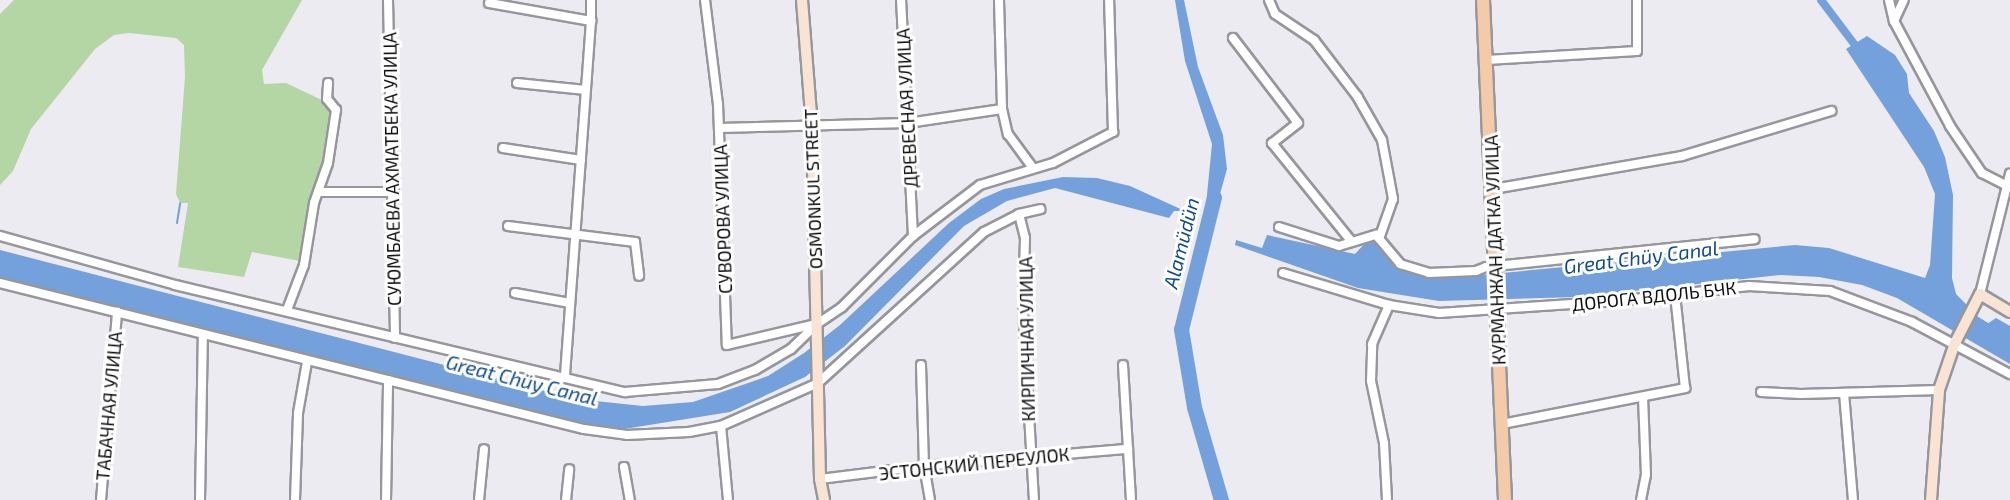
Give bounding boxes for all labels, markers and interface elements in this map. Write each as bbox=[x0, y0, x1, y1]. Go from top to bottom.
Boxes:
street label: ДРЕВЕСНАЯ УЛИЦА bbox=[892, 28, 922, 188]
street label: СУЮМБАЕВА АХМАТБЕКА УЛИЦА bbox=[379, 32, 405, 306]
street label: OSMONKUL STREET bbox=[799, 108, 827, 270]
street label: КУРМАНЖАН ДАТКА УЛИЦА bbox=[1480, 135, 1510, 365]
street label: СУВОРОВА УЛИЦА bbox=[710, 144, 736, 294]
water label: Alamüdün bbox=[1158, 195, 1204, 291]
water label: Great Chüy Canal bbox=[1562, 236, 1720, 278]
street label: КИРПИЧНАЯ УЛИЦА bbox=[1015, 256, 1039, 422]
street label: ДОРОГА ВДОЛЬ БЧК bbox=[1571, 277, 1737, 315]
street label: ТАБАЧНАЯ УЛИЦА bbox=[92, 331, 126, 481]
water label: Great Chüy Canal bbox=[444, 350, 600, 410]
street label: ЭСТОНСКИЙ ПЕРЕУЛОК bbox=[878, 443, 1070, 485]

